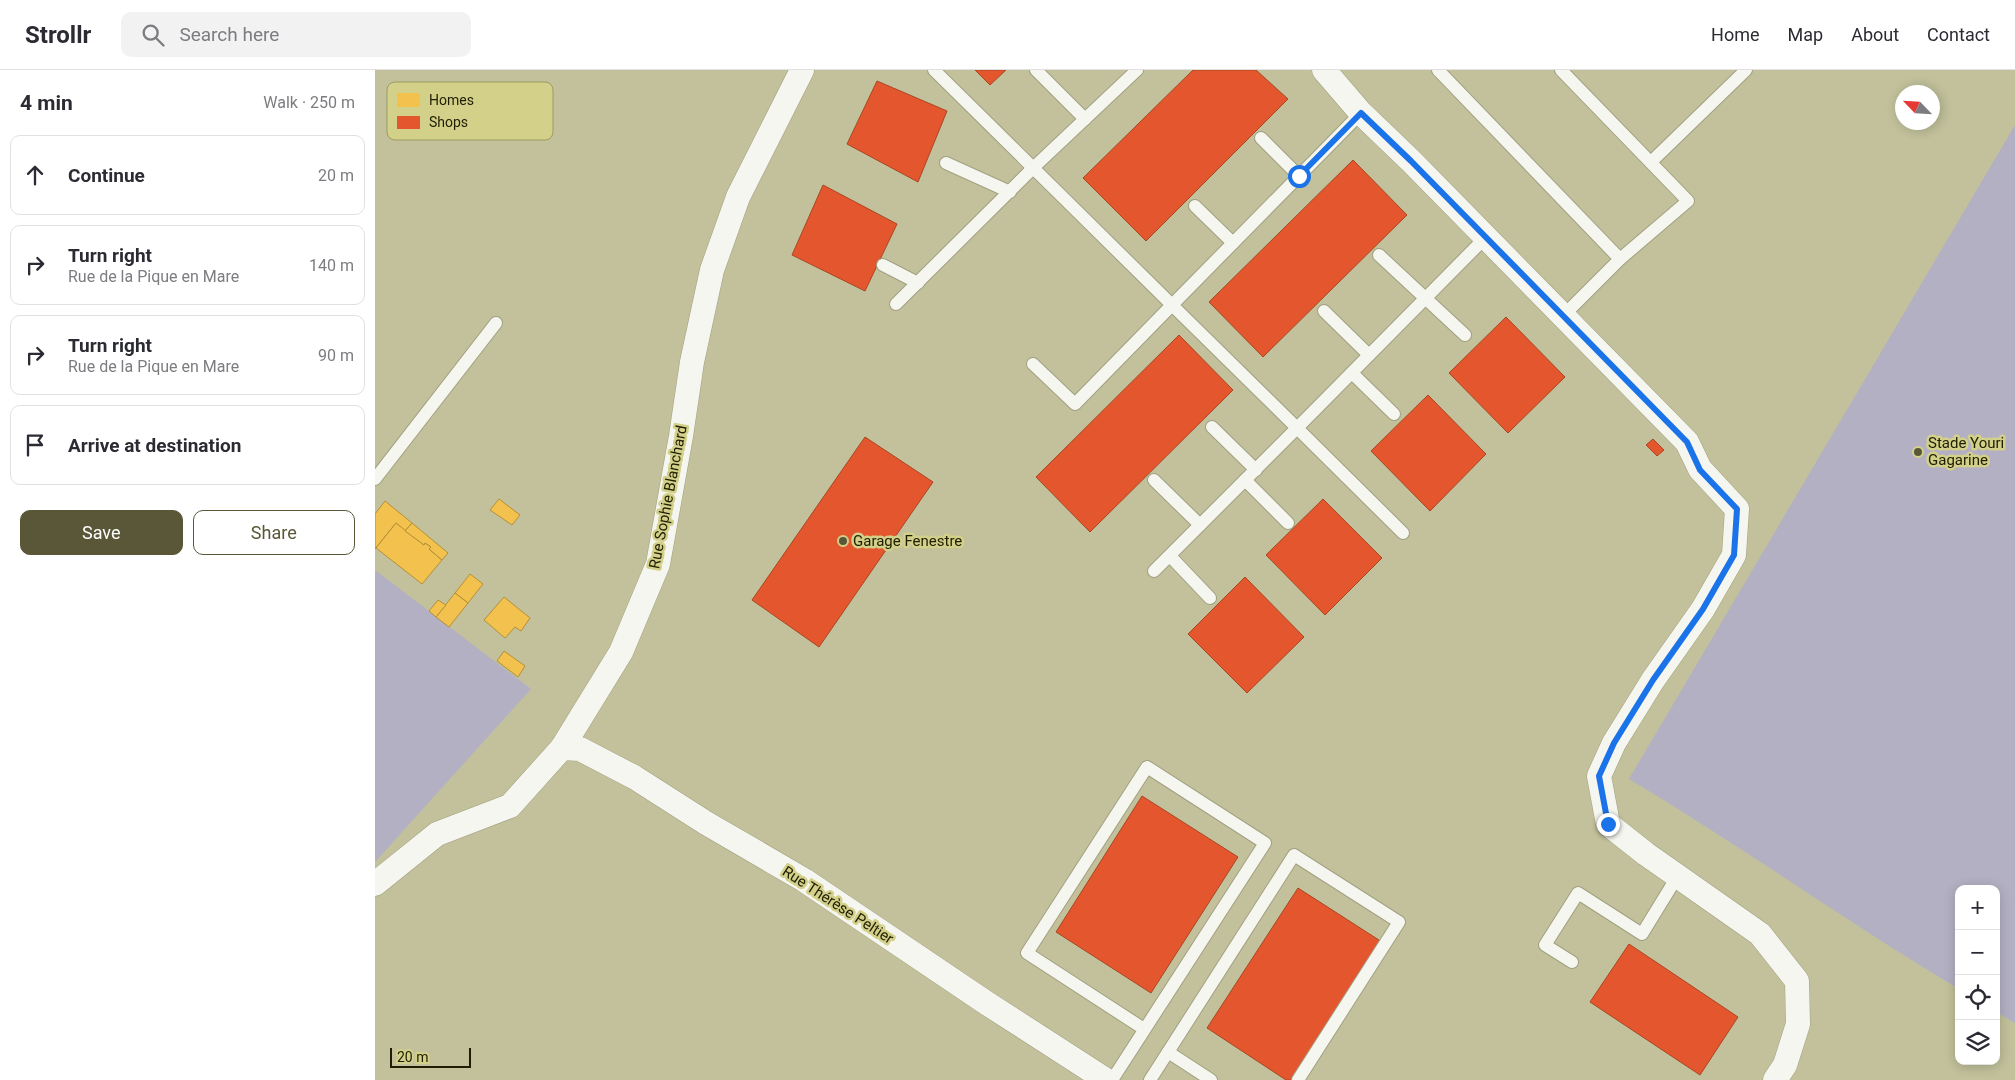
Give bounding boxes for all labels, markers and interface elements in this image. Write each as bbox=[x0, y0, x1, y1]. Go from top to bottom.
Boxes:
search box bbox=[121, 12, 471, 57]
text: Strollr bbox=[25, 21, 91, 49]
icon: search bbox=[139, 21, 167, 49]
text: Search here bbox=[179, 23, 279, 46]
text: Home bbox=[1711, 24, 1760, 45]
text: Map bbox=[1788, 24, 1823, 45]
text: About bbox=[1851, 24, 1899, 45]
text: Contact bbox=[1927, 24, 1990, 45]
legend bbox=[387, 82, 553, 140]
north arrow bbox=[1895, 85, 1940, 130]
text: 4 min bbox=[20, 91, 73, 115]
text: Homes bbox=[429, 92, 474, 108]
text: Walk · 250 m bbox=[263, 93, 355, 112]
text: Shops bbox=[429, 114, 468, 130]
icon: ahead bbox=[21, 161, 49, 189]
text: Continue bbox=[68, 164, 145, 187]
route start bbox=[1288, 165, 1311, 188]
text: 20 m bbox=[318, 166, 354, 185]
text: Turn right bbox=[68, 244, 152, 267]
icon: right bbox=[21, 251, 49, 279]
text: 140 m bbox=[309, 256, 354, 275]
text: Rue de la Pique en Mare bbox=[68, 267, 239, 286]
text: Turn right bbox=[68, 334, 152, 357]
icon: right bbox=[21, 341, 49, 369]
text: 90 m bbox=[318, 346, 354, 365]
text: Rue de la Pique en Mare bbox=[68, 357, 239, 376]
street label: Rue Sophie Blanchard bbox=[645, 424, 691, 570]
icon: arrive bbox=[21, 431, 49, 459]
text: Arrive at destination bbox=[68, 434, 241, 457]
place label: Stade Youri Gagarine bbox=[1928, 434, 2004, 469]
marker: Stade Youri Gagarine bbox=[1912, 446, 1924, 458]
button: Save bbox=[20, 510, 183, 555]
button: Share bbox=[193, 510, 355, 555]
place label: Garage Fenestre bbox=[853, 532, 962, 550]
marker: Garage Fenestre bbox=[837, 535, 849, 547]
route end bbox=[1597, 813, 1620, 836]
street label: Rue Thérèse Peltier bbox=[779, 862, 897, 948]
map controls bbox=[1955, 885, 2000, 1065]
button: + bbox=[1955, 885, 2000, 930]
button: − bbox=[1955, 930, 2000, 975]
button: locate bbox=[1955, 975, 2000, 1020]
button: layers bbox=[1955, 1020, 2000, 1065]
scale bar bbox=[390, 1045, 471, 1068]
text: 20 m bbox=[397, 1049, 429, 1065]

